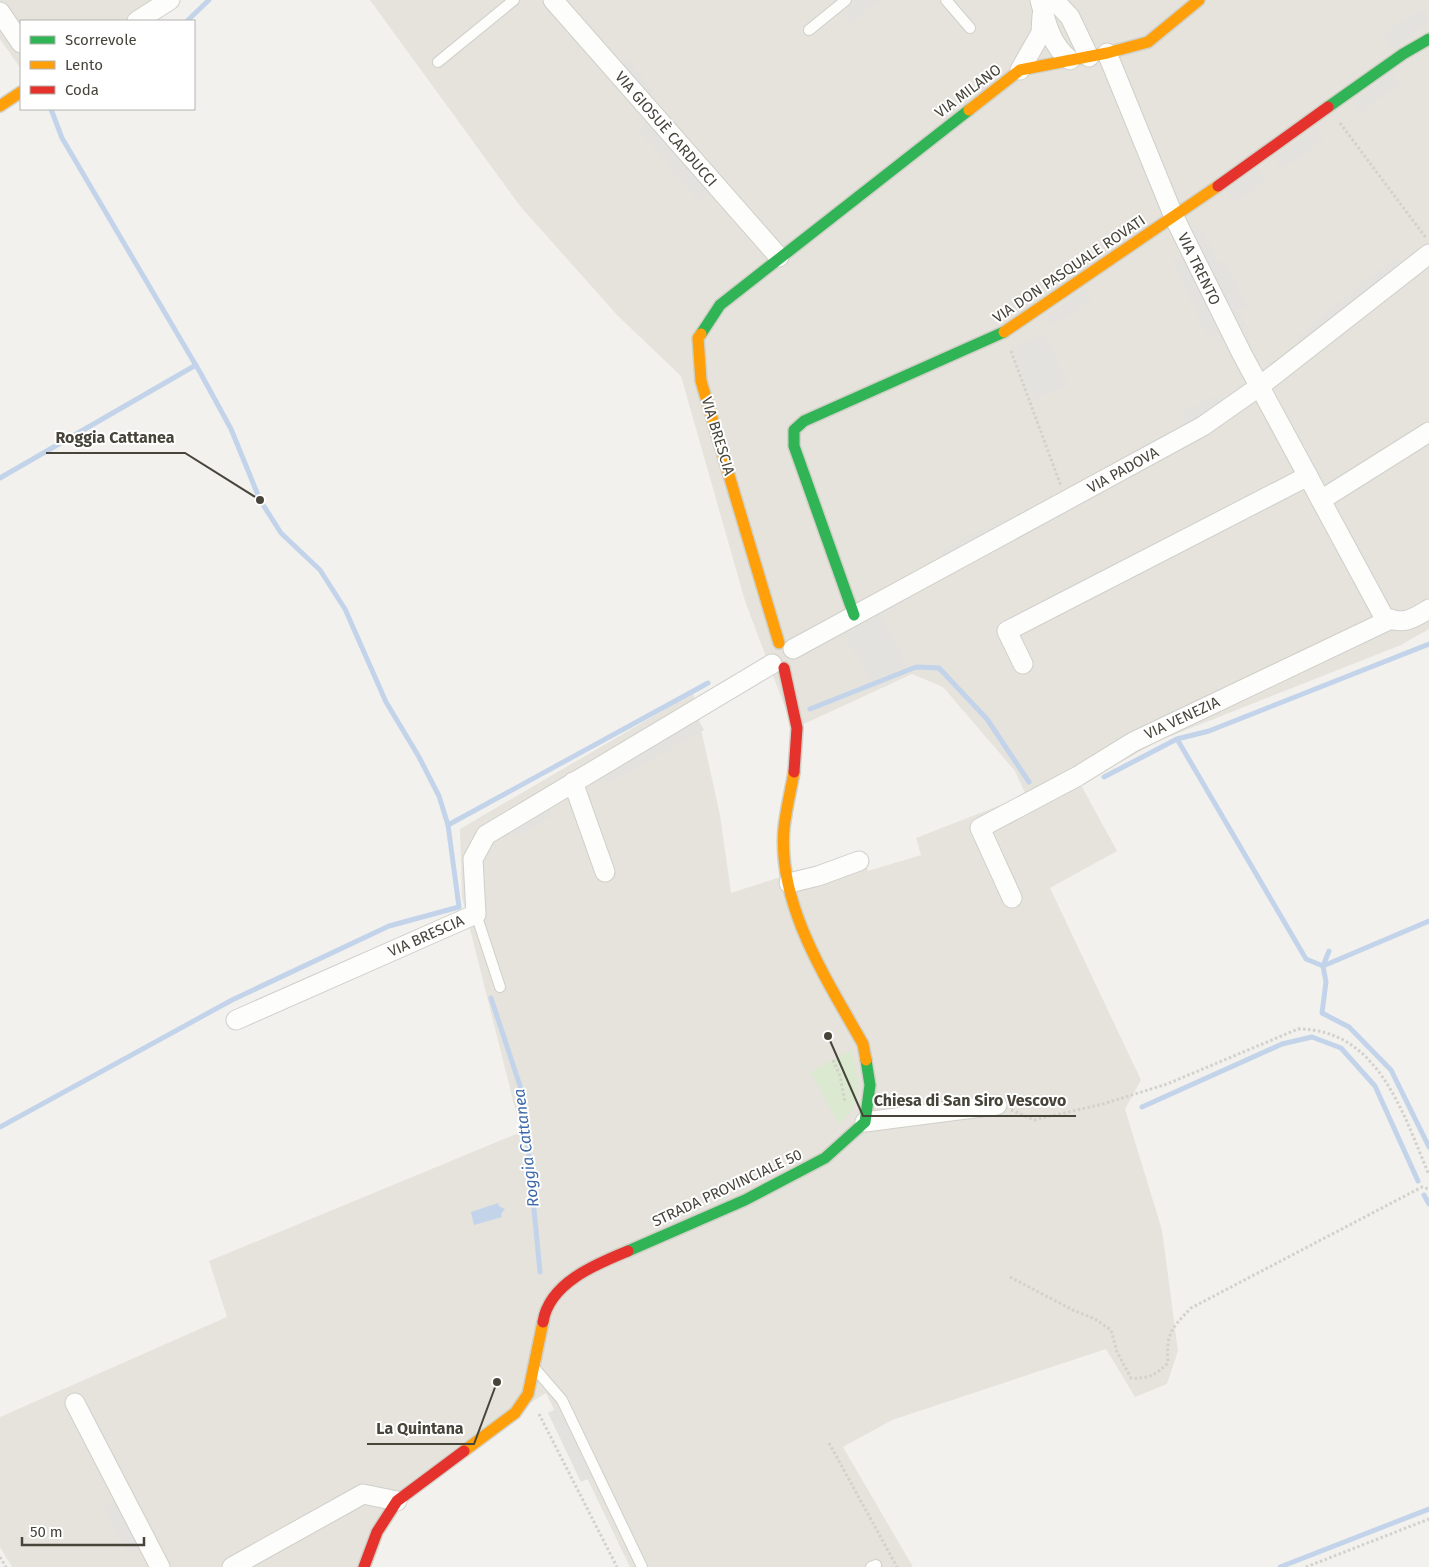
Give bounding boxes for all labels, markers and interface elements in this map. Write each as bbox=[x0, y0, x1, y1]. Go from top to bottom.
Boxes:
legend bbox=[20, 20, 195, 110]
text: Scorrevole bbox=[65, 31, 137, 49]
text: Lento bbox=[65, 56, 103, 74]
street label: VIA MILANO bbox=[931, 60, 1005, 122]
street label: VIA GIOSUÈ CARDUCCI bbox=[611, 68, 721, 190]
text: Coda bbox=[65, 81, 99, 99]
street label: VIA DON PASQUALE ROVATI bbox=[989, 211, 1149, 327]
street label: VIA TRENTO bbox=[1174, 230, 1224, 308]
street label: VIA BRESCIA bbox=[698, 395, 739, 478]
callout: Roggia Cattanea bbox=[46, 422, 185, 453]
text: Roggia Cattanea bbox=[55, 428, 175, 447]
street label: VIA PADOVA bbox=[1084, 443, 1162, 497]
street label: VIA VENEZIA bbox=[1142, 693, 1223, 743]
street label: VIA BRESCIA bbox=[385, 911, 467, 961]
callout: Chiesa di San Siro Vescovo bbox=[863, 1085, 1076, 1116]
water label: Roggia Cattanea bbox=[509, 1088, 543, 1208]
text: Chiesa di San Siro Vescovo bbox=[874, 1091, 1066, 1110]
street label: STRADA PROVINCIALE 50 bbox=[649, 1145, 805, 1231]
callout: La Quintana bbox=[367, 1413, 474, 1444]
text: La Quintana bbox=[376, 1419, 464, 1438]
scale bar bbox=[22, 1514, 145, 1546]
text: 50 m bbox=[30, 1523, 63, 1541]

